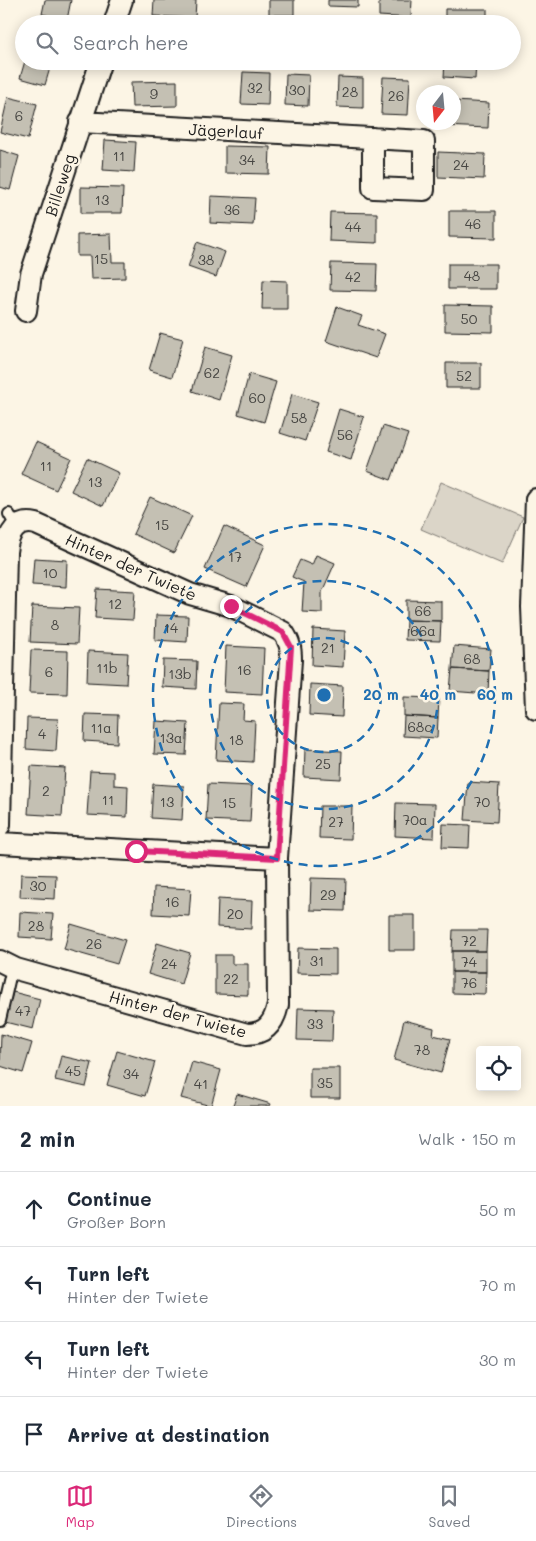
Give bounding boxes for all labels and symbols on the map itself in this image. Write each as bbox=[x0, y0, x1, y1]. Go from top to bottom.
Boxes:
house number: 32 bbox=[247, 78, 263, 97]
house number: 30 bbox=[289, 80, 306, 99]
house number: 28 bbox=[342, 82, 358, 101]
house number: 9 bbox=[150, 84, 158, 103]
north arrow bbox=[416, 85, 461, 130]
house number: 26 bbox=[388, 86, 404, 105]
house number: 6 bbox=[15, 106, 23, 125]
street label: Jägerlauf bbox=[188, 118, 265, 143]
house number: 11 bbox=[113, 146, 125, 165]
house number: 34 bbox=[239, 150, 256, 169]
street label: Billeweg bbox=[40, 151, 79, 219]
house number: 24 bbox=[453, 155, 470, 174]
house number: 13 bbox=[95, 190, 109, 209]
house number: 36 bbox=[224, 200, 240, 219]
house number: 46 bbox=[465, 214, 481, 233]
house number: 44 bbox=[345, 217, 362, 236]
house number: 15 bbox=[94, 249, 108, 268]
house number: 38 bbox=[198, 250, 214, 269]
house number: 48 bbox=[464, 266, 480, 285]
house number: 42 bbox=[345, 267, 361, 286]
house number: 50 bbox=[461, 309, 478, 328]
house number: 62 bbox=[204, 363, 220, 382]
house number: 52 bbox=[456, 366, 472, 385]
house number: 60 bbox=[248, 388, 266, 407]
house number: 58 bbox=[291, 408, 307, 427]
house number: 56 bbox=[337, 425, 353, 444]
house number: 11 bbox=[40, 456, 52, 475]
house number: 13 bbox=[88, 472, 102, 491]
house number: 15 bbox=[155, 515, 169, 534]
street label: Hinter der Twiete bbox=[62, 528, 200, 605]
house number: 17 bbox=[228, 547, 242, 566]
house number: 10 bbox=[43, 563, 58, 582]
house number: 12 bbox=[108, 594, 122, 613]
route end bbox=[220, 595, 243, 618]
house number: 66 bbox=[415, 601, 431, 620]
house number: 8 bbox=[51, 615, 59, 634]
house number: 14 bbox=[164, 618, 179, 637]
house number: 66a bbox=[410, 621, 436, 640]
house number: 21 bbox=[321, 638, 335, 657]
house number: 68 bbox=[464, 649, 480, 668]
house number: 11b bbox=[96, 658, 118, 677]
house number: 16 bbox=[237, 660, 251, 679]
house number: 6 bbox=[45, 662, 53, 681]
house number: 13b bbox=[168, 664, 192, 683]
text: 20 m bbox=[363, 684, 399, 704]
text: 40 m bbox=[420, 684, 456, 704]
text: 60 m bbox=[477, 684, 513, 704]
centre of rings bbox=[315, 686, 333, 704]
house number: 68c bbox=[407, 717, 433, 736]
house number: 11a bbox=[90, 718, 112, 737]
house number: 4 bbox=[38, 724, 47, 743]
house number: 13a bbox=[159, 728, 183, 747]
house number: 18 bbox=[229, 730, 243, 749]
house number: 25 bbox=[315, 754, 331, 773]
house number: 2 bbox=[42, 781, 50, 800]
house number: 11 bbox=[102, 790, 114, 809]
house number: 13 bbox=[160, 792, 174, 811]
house number: 70 bbox=[474, 792, 491, 811]
house number: 15 bbox=[222, 793, 236, 812]
house number: 70a bbox=[402, 810, 428, 829]
house number: 27 bbox=[328, 812, 344, 831]
route start bbox=[125, 840, 148, 863]
house number: 30 bbox=[30, 876, 47, 895]
house number: 29 bbox=[320, 885, 336, 904]
house number: 16 bbox=[165, 892, 179, 911]
house number: 20 bbox=[227, 904, 244, 923]
house number: 28 bbox=[28, 916, 44, 935]
house number: 72 bbox=[461, 931, 477, 950]
house number: 26 bbox=[86, 934, 102, 953]
house number: 31 bbox=[310, 951, 324, 970]
house number: 74 bbox=[461, 952, 478, 971]
house number: 24 bbox=[161, 954, 178, 973]
house number: 22 bbox=[223, 969, 239, 988]
house number: 76 bbox=[461, 973, 477, 992]
street label: Hinter der Twiete bbox=[107, 985, 249, 1042]
house number: 47 bbox=[15, 1001, 31, 1020]
house number: 33 bbox=[307, 1014, 323, 1033]
house number: 78 bbox=[414, 1040, 430, 1059]
house number: 45 bbox=[65, 1061, 81, 1080]
house number: 34 bbox=[123, 1064, 140, 1083]
house number: 35 bbox=[317, 1073, 333, 1092]
house number: 41 bbox=[194, 1074, 208, 1093]

